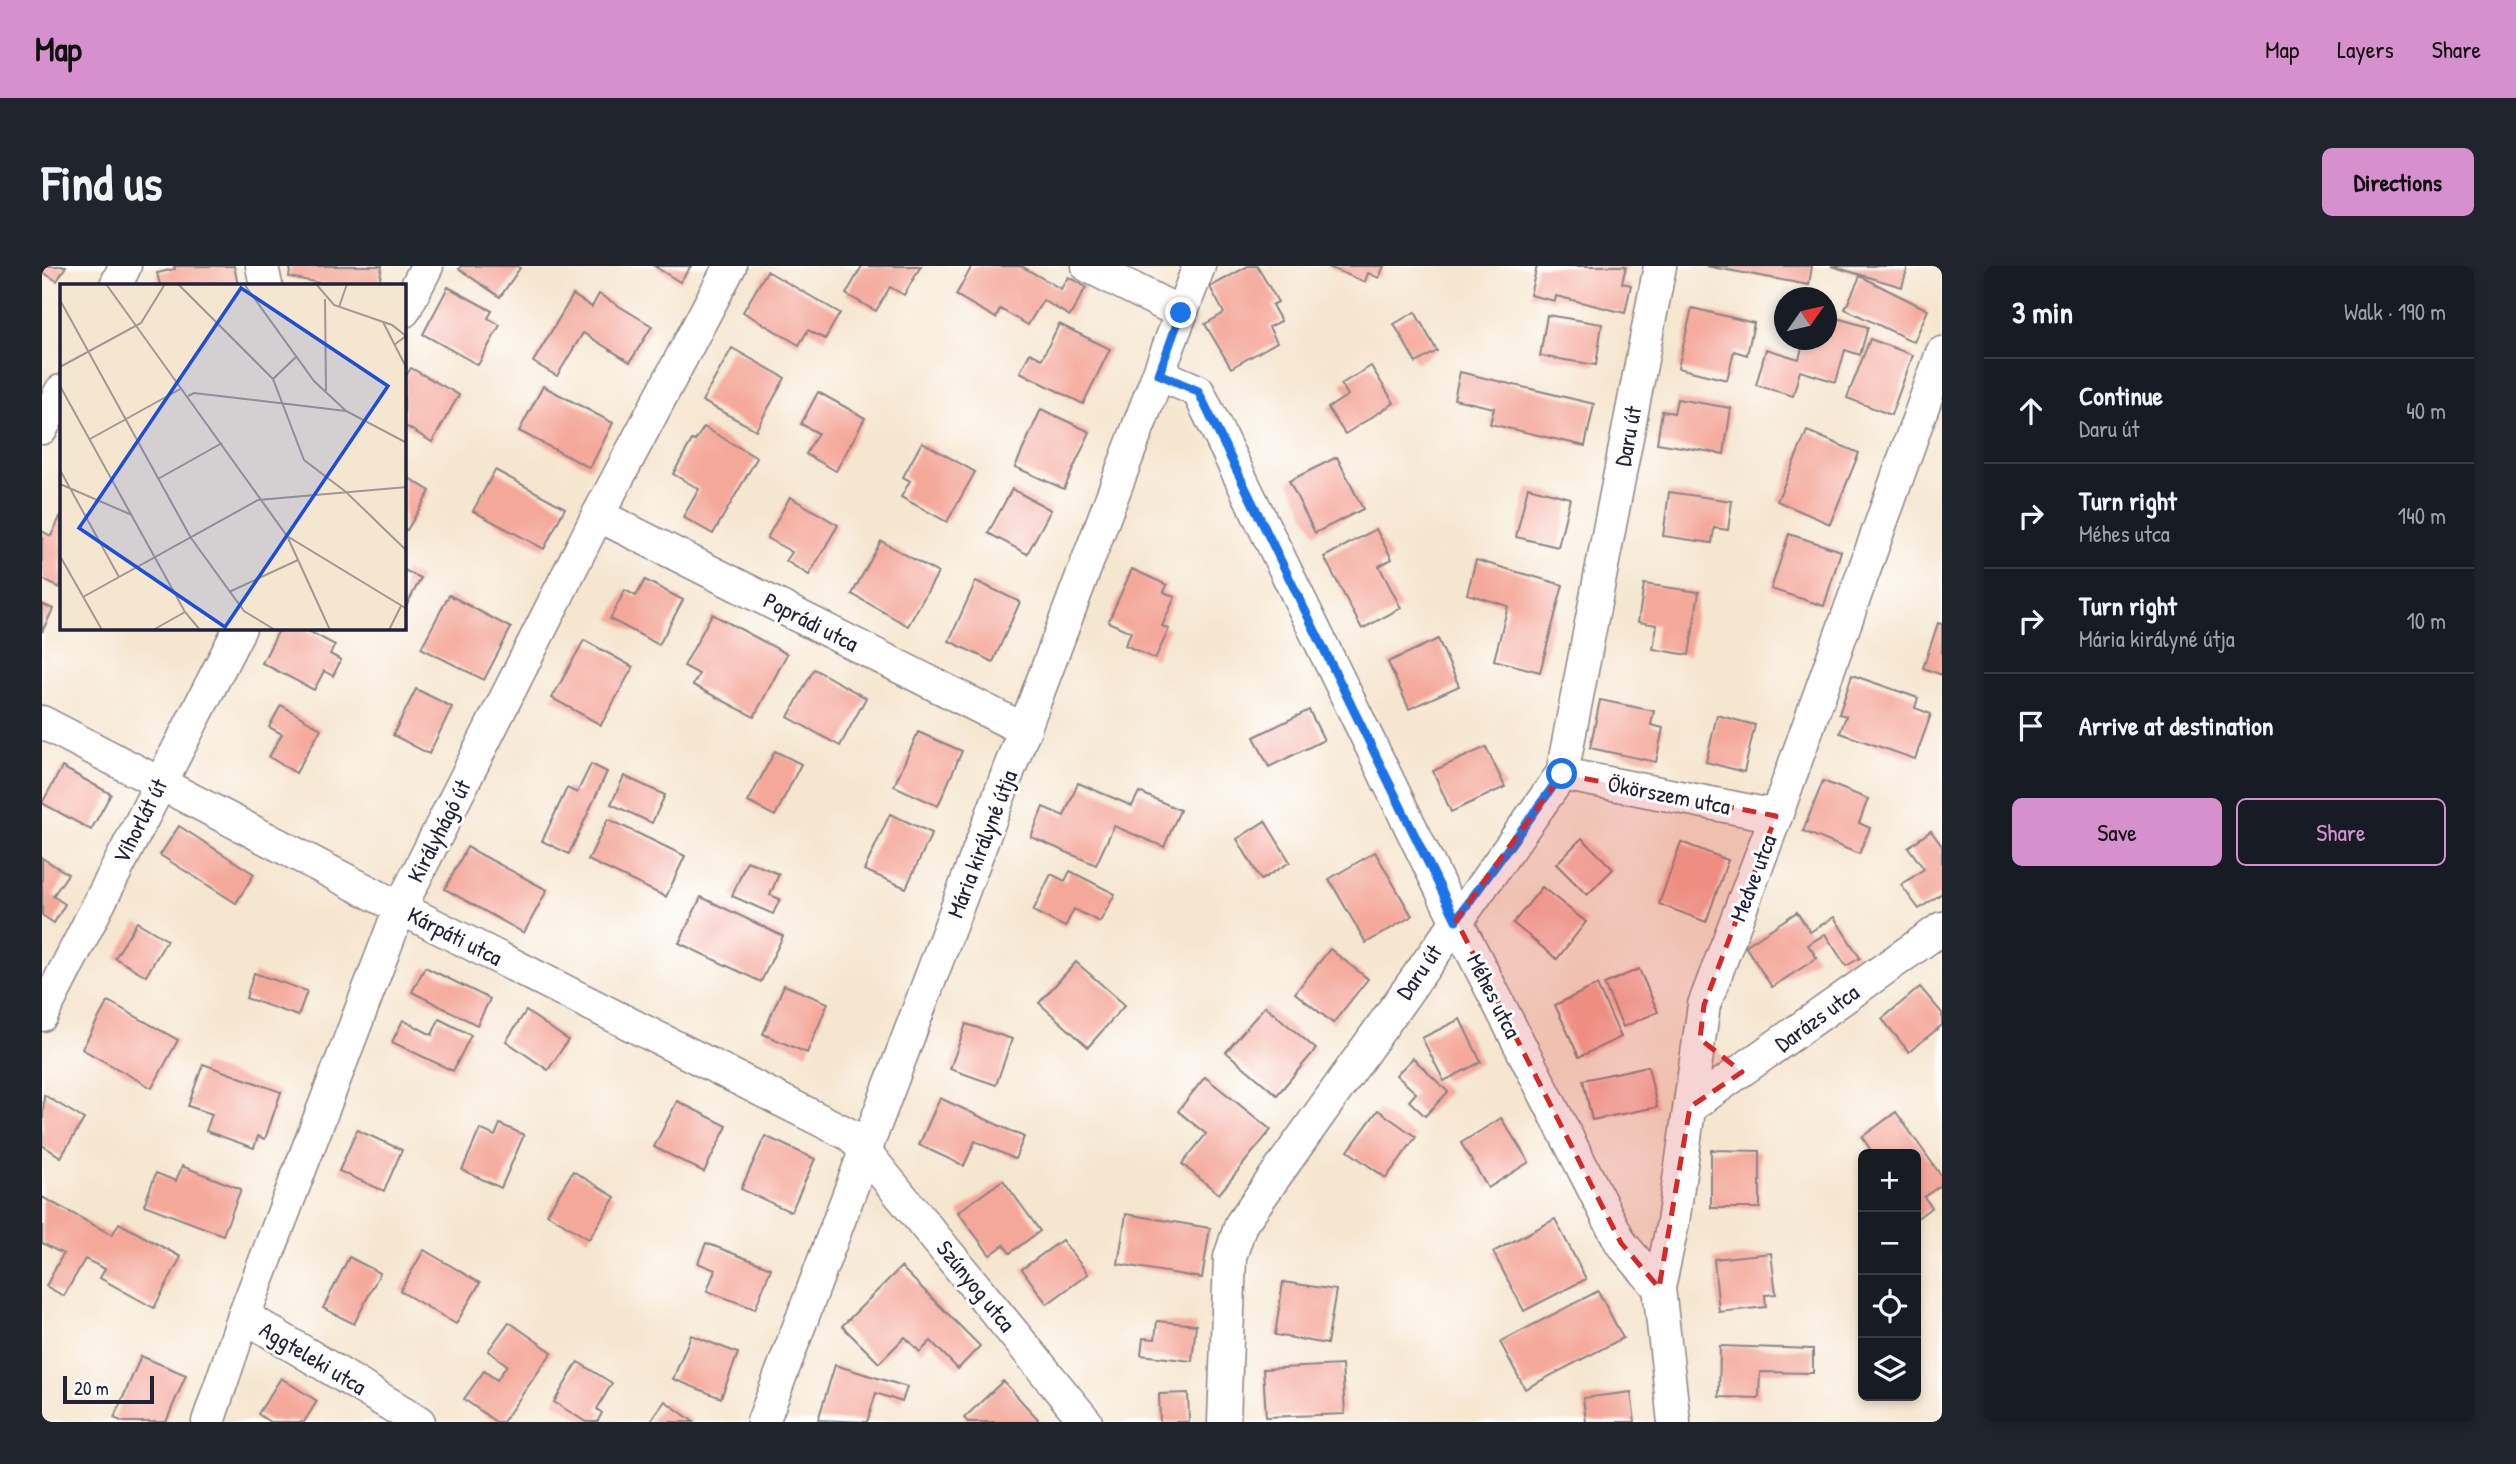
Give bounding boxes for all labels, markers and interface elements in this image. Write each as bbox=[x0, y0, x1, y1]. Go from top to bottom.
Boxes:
text: Map bbox=[35, 27, 82, 71]
text: Map bbox=[2265, 33, 2299, 65]
text: Layers bbox=[2337, 33, 2394, 65]
text: Share bbox=[2432, 33, 2481, 65]
button: Directions bbox=[2322, 148, 2474, 216]
text: Find us bbox=[42, 149, 162, 215]
inset map bbox=[60, 284, 406, 630]
north arrow bbox=[1774, 287, 1837, 350]
text: 3 min bbox=[2012, 292, 2073, 332]
text: Walk · 190 m bbox=[2344, 296, 2446, 327]
route end bbox=[1165, 297, 1196, 328]
text: Continue bbox=[2079, 378, 2163, 413]
icon: ahead bbox=[2012, 392, 2050, 430]
text: 40 m bbox=[2406, 395, 2446, 426]
street label: Daru út bbox=[1607, 402, 1649, 469]
text: Daru út bbox=[2079, 413, 2139, 444]
text: Turn right bbox=[2079, 483, 2177, 518]
icon: right bbox=[2012, 497, 2050, 535]
text: 140 m bbox=[2398, 500, 2446, 531]
text: Méhes utca bbox=[2079, 518, 2170, 549]
street label: Poprádi utca bbox=[759, 584, 864, 659]
text: Turn right bbox=[2079, 588, 2177, 623]
icon: right bbox=[2012, 602, 2050, 640]
text: 10 m bbox=[2406, 605, 2446, 636]
text: Mária királyné útja bbox=[2079, 623, 2235, 654]
icon: arrive bbox=[2012, 707, 2050, 745]
text: Arrive at destination bbox=[2079, 708, 2274, 743]
route start bbox=[1546, 758, 1577, 789]
street label: Mária királyné útja bbox=[939, 766, 1024, 922]
street label: Ökörszem utca bbox=[1605, 767, 1733, 822]
street label: Vihorlát út bbox=[105, 772, 175, 868]
street label: Királyhágó út bbox=[399, 773, 478, 887]
button: Save bbox=[2012, 798, 2222, 866]
button: Share bbox=[2236, 798, 2446, 866]
street label: Medve utca bbox=[1722, 830, 1783, 926]
street label: Kárpáti utca bbox=[403, 899, 508, 973]
street label: Daru út bbox=[1389, 937, 1449, 1005]
street label: Méhes utca bbox=[1460, 948, 1529, 1043]
street label: Darázs utca bbox=[1768, 977, 1865, 1059]
map controls bbox=[1858, 1149, 1921, 1401]
button: + bbox=[1858, 1149, 1921, 1212]
button: − bbox=[1858, 1212, 1921, 1275]
street label: Szúnyog utca bbox=[930, 1233, 1023, 1338]
button: locate bbox=[1858, 1275, 1921, 1338]
street label: Aggteleki utca bbox=[254, 1314, 372, 1402]
button: layers bbox=[1858, 1338, 1921, 1401]
scale bar bbox=[63, 1373, 154, 1405]
text: 20 m bbox=[74, 1375, 109, 1401]

